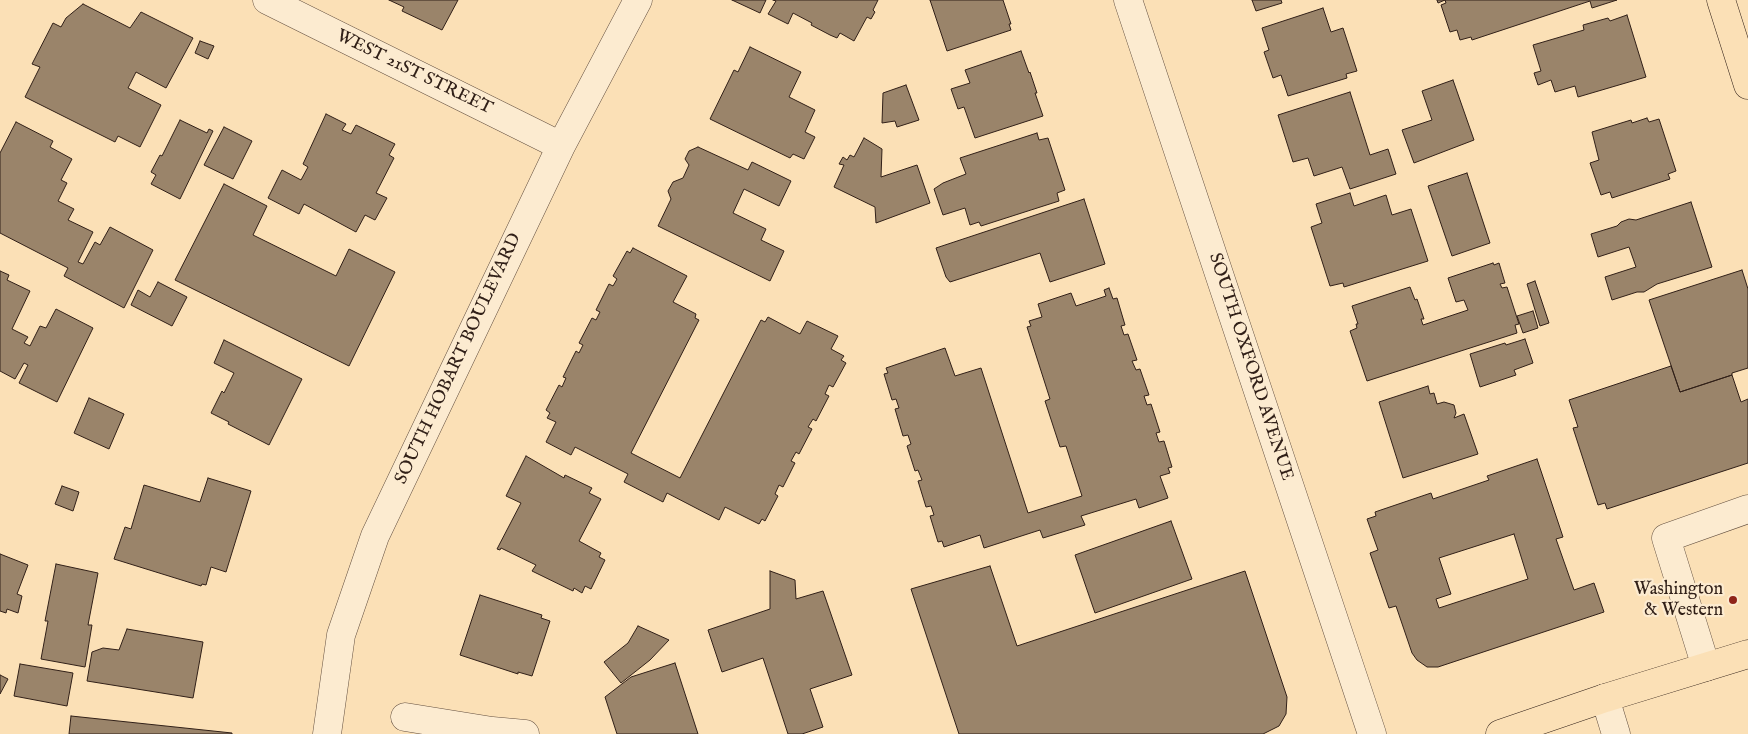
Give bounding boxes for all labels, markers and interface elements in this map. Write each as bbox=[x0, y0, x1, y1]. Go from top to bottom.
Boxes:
street label: WEST 21ST STREET bbox=[332, 26, 496, 120]
street label: SOUTH HOBART BOULEVARD bbox=[391, 230, 527, 488]
street label: SOUTH OXFORD AVENUE bbox=[1203, 250, 1297, 484]
place label: Washington & Western bbox=[1634, 579, 1723, 622]
marker: Washington & Western bbox=[1727, 594, 1739, 606]

